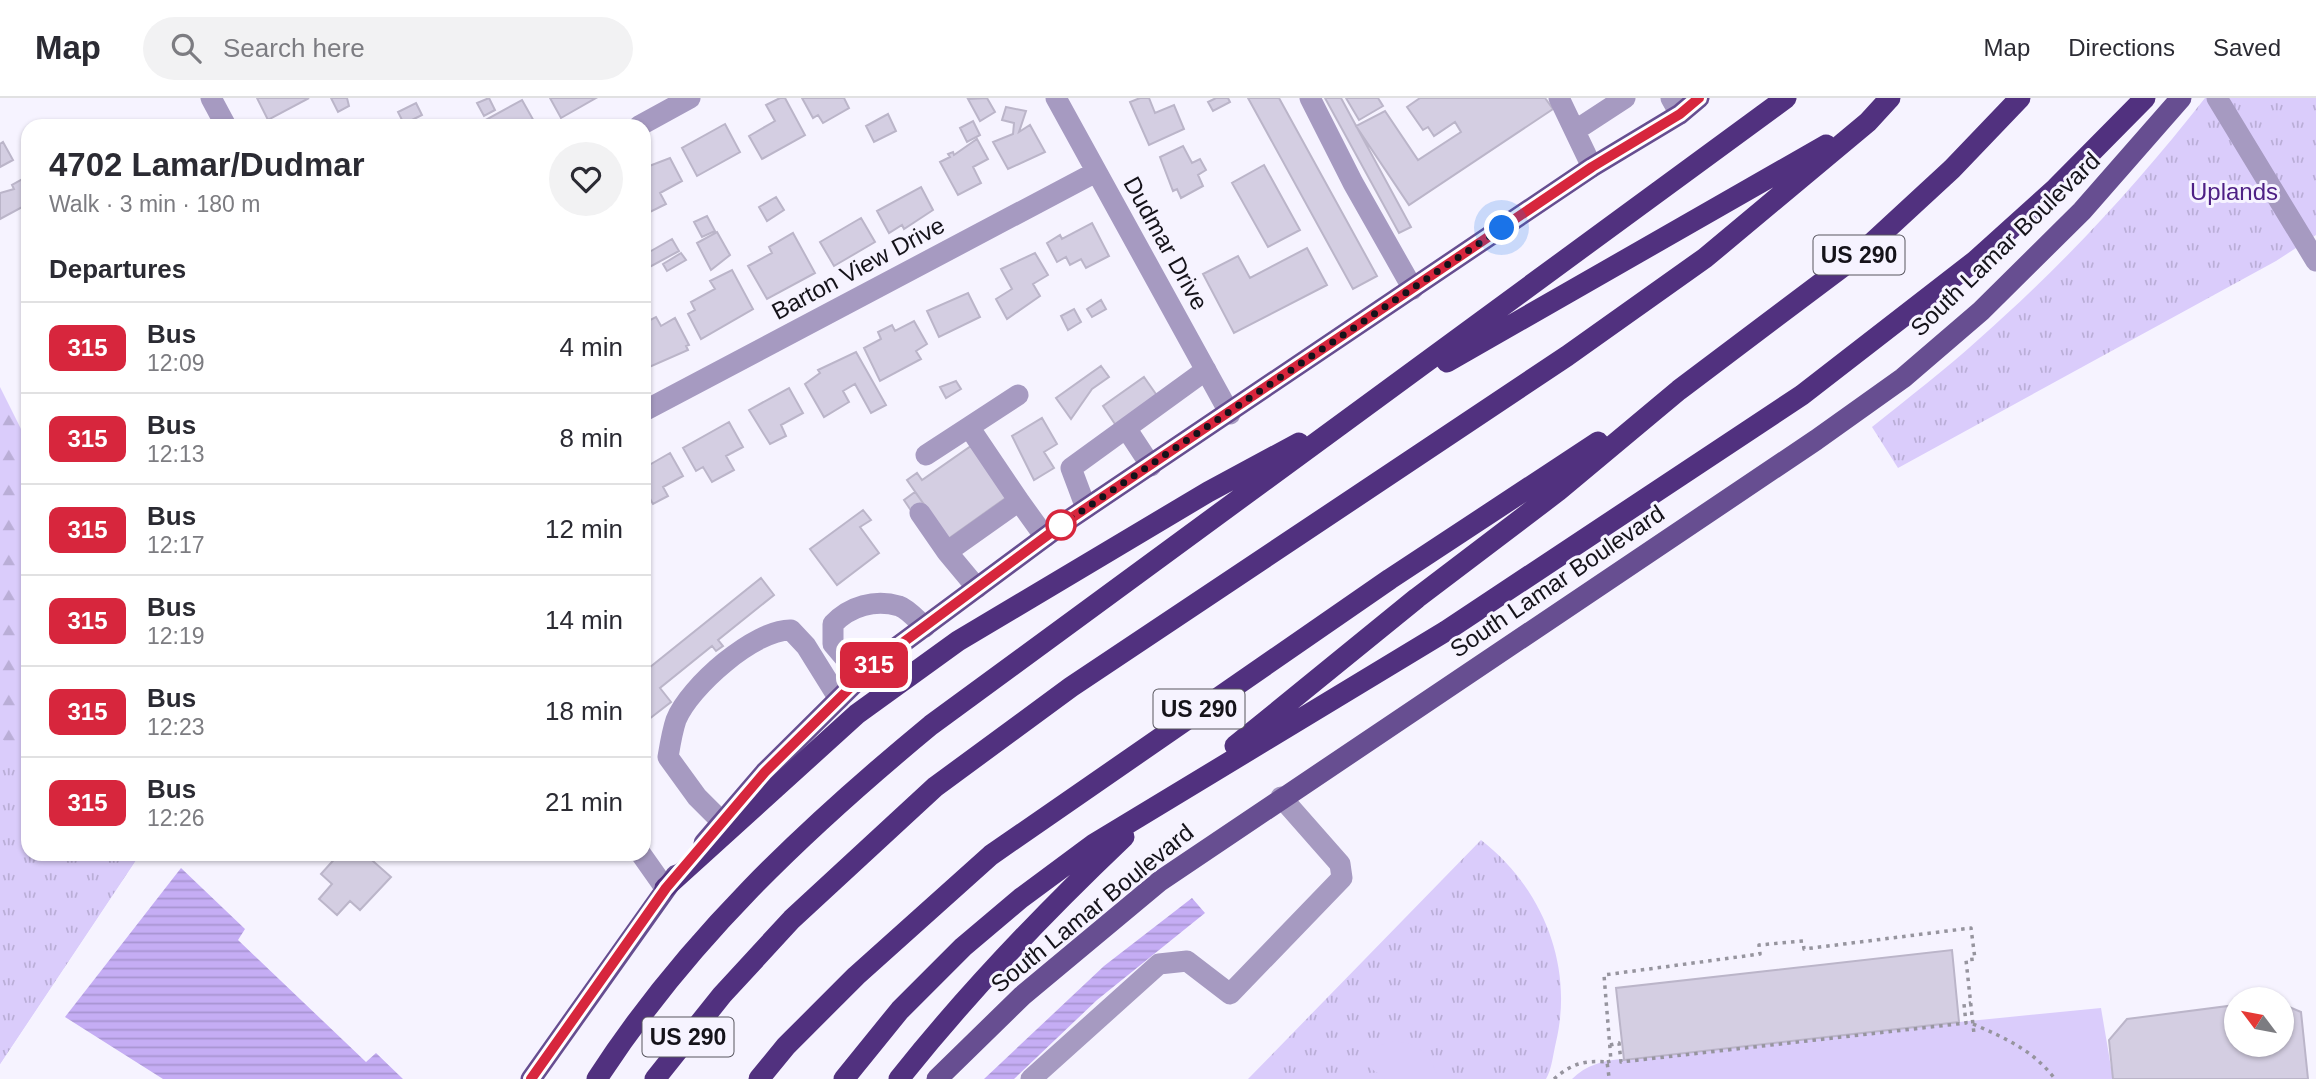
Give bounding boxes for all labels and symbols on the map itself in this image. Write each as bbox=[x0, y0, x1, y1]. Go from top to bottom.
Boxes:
street label: South Lamar Boulevard bbox=[1905, 147, 2105, 341]
street label: Dudmar Drive bbox=[1118, 172, 1214, 314]
park label: Uplands bbox=[2190, 178, 2278, 205]
your location bbox=[1484, 210, 1519, 245]
street label: Barton View Drive bbox=[767, 211, 949, 325]
road number: US 290 bbox=[1814, 236, 1904, 274]
street label: South Lamar Boulevard bbox=[1445, 499, 1669, 663]
unlabelled marker bbox=[1046, 510, 1076, 540]
line badge: 315 bbox=[834, 642, 914, 688]
road number: US 290 bbox=[1154, 690, 1244, 729]
street label: South Lamar Boulevard bbox=[986, 818, 1198, 998]
north arrow bbox=[2224, 987, 2294, 1057]
road number: US 290 bbox=[642, 1018, 734, 1056]

